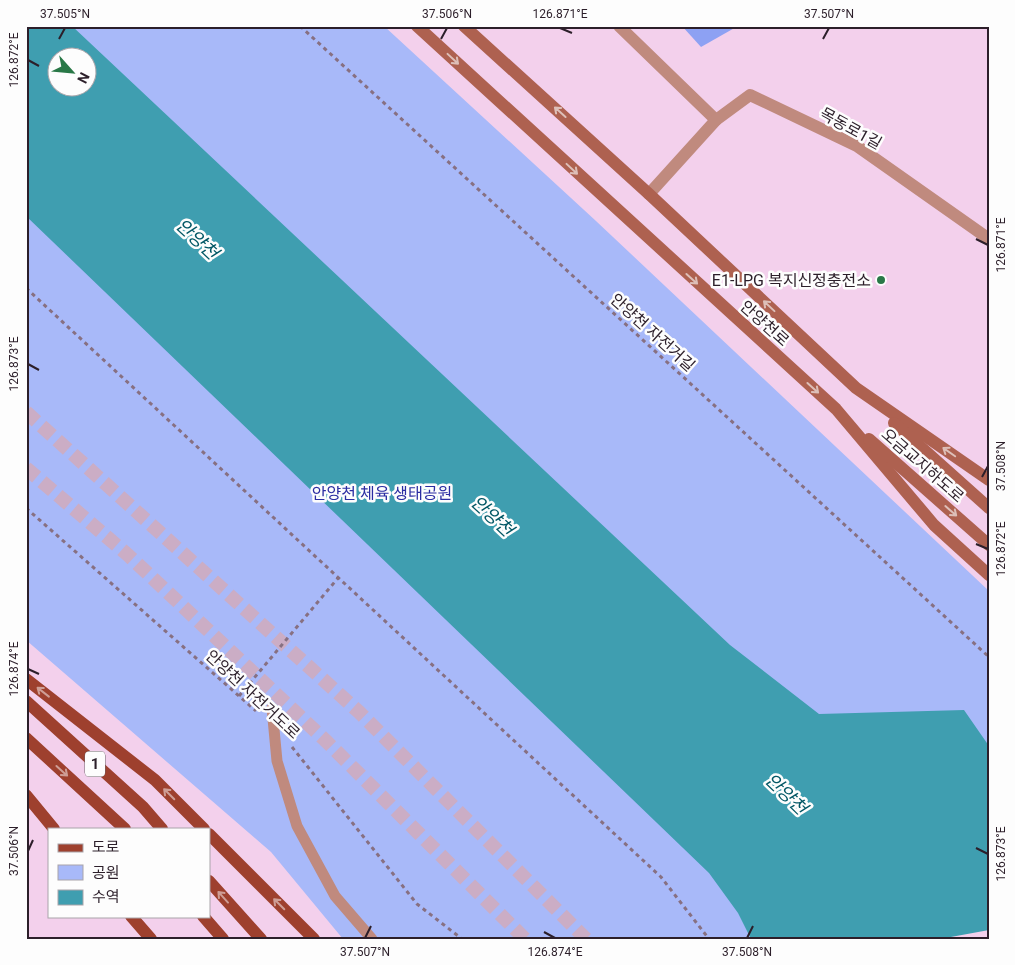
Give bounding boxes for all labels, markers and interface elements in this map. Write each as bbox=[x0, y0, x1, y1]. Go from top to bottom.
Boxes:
text: 37.505°N bbox=[40, 7, 90, 21]
text: 37.506°N bbox=[422, 7, 472, 21]
text: 126.871°E bbox=[533, 7, 588, 21]
text: 37.507°N bbox=[804, 7, 854, 21]
text: 126.872°E bbox=[7, 32, 21, 87]
north arrow bbox=[48, 48, 98, 98]
one-way arrow bbox=[446, 53, 459, 65]
text: N bbox=[74, 70, 93, 86]
street label: 목동로1길 bbox=[816, 104, 885, 153]
one-way arrow bbox=[553, 107, 566, 118]
one-way arrow bbox=[566, 163, 579, 175]
water label: 안양천 bbox=[172, 214, 224, 265]
text: 126.871°E bbox=[994, 217, 1008, 272]
place label: E1-LPG 복지신정충전소 bbox=[712, 271, 871, 290]
one-way arrow bbox=[686, 273, 699, 285]
marker: E1-LPG 복지신정충전소 bbox=[875, 274, 887, 286]
street label: 안양천 자전거길 bbox=[607, 290, 699, 375]
street label: 안양천로 bbox=[736, 297, 793, 350]
one-way arrow bbox=[763, 300, 775, 312]
text: 126.873°E bbox=[7, 336, 21, 391]
one-way arrow bbox=[806, 382, 819, 394]
street label: 오금교지하도로 bbox=[878, 424, 968, 507]
text: 37.508°N bbox=[994, 441, 1008, 491]
one-way arrow bbox=[942, 447, 956, 457]
park label: 안양천 체육 생태공원 bbox=[312, 484, 452, 503]
water label: 안양천 bbox=[467, 491, 519, 542]
one-way arrow bbox=[944, 505, 957, 517]
text: 126.872°E bbox=[994, 521, 1008, 576]
text: 126.874°E bbox=[7, 641, 21, 696]
street label: 안양천 자전거도로 bbox=[202, 646, 304, 743]
one-way arrow bbox=[37, 687, 50, 698]
road number: 1 bbox=[85, 752, 105, 776]
one-way arrow bbox=[56, 765, 69, 777]
water label: 안양천 bbox=[761, 769, 813, 820]
one-way arrow bbox=[163, 788, 175, 800]
text: 37.506°N bbox=[7, 826, 21, 876]
text: 126.873°E bbox=[994, 826, 1008, 881]
legend bbox=[48, 828, 210, 918]
text: 도로 bbox=[92, 838, 120, 856]
text: 공원 bbox=[92, 864, 120, 882]
text: 수역 bbox=[92, 888, 120, 906]
one-way arrow bbox=[217, 890, 229, 903]
one-way arrow bbox=[273, 898, 285, 910]
text: 37.507°N bbox=[340, 945, 390, 959]
text: 126.874°E bbox=[528, 945, 583, 959]
text: 37.508°N bbox=[722, 945, 772, 959]

